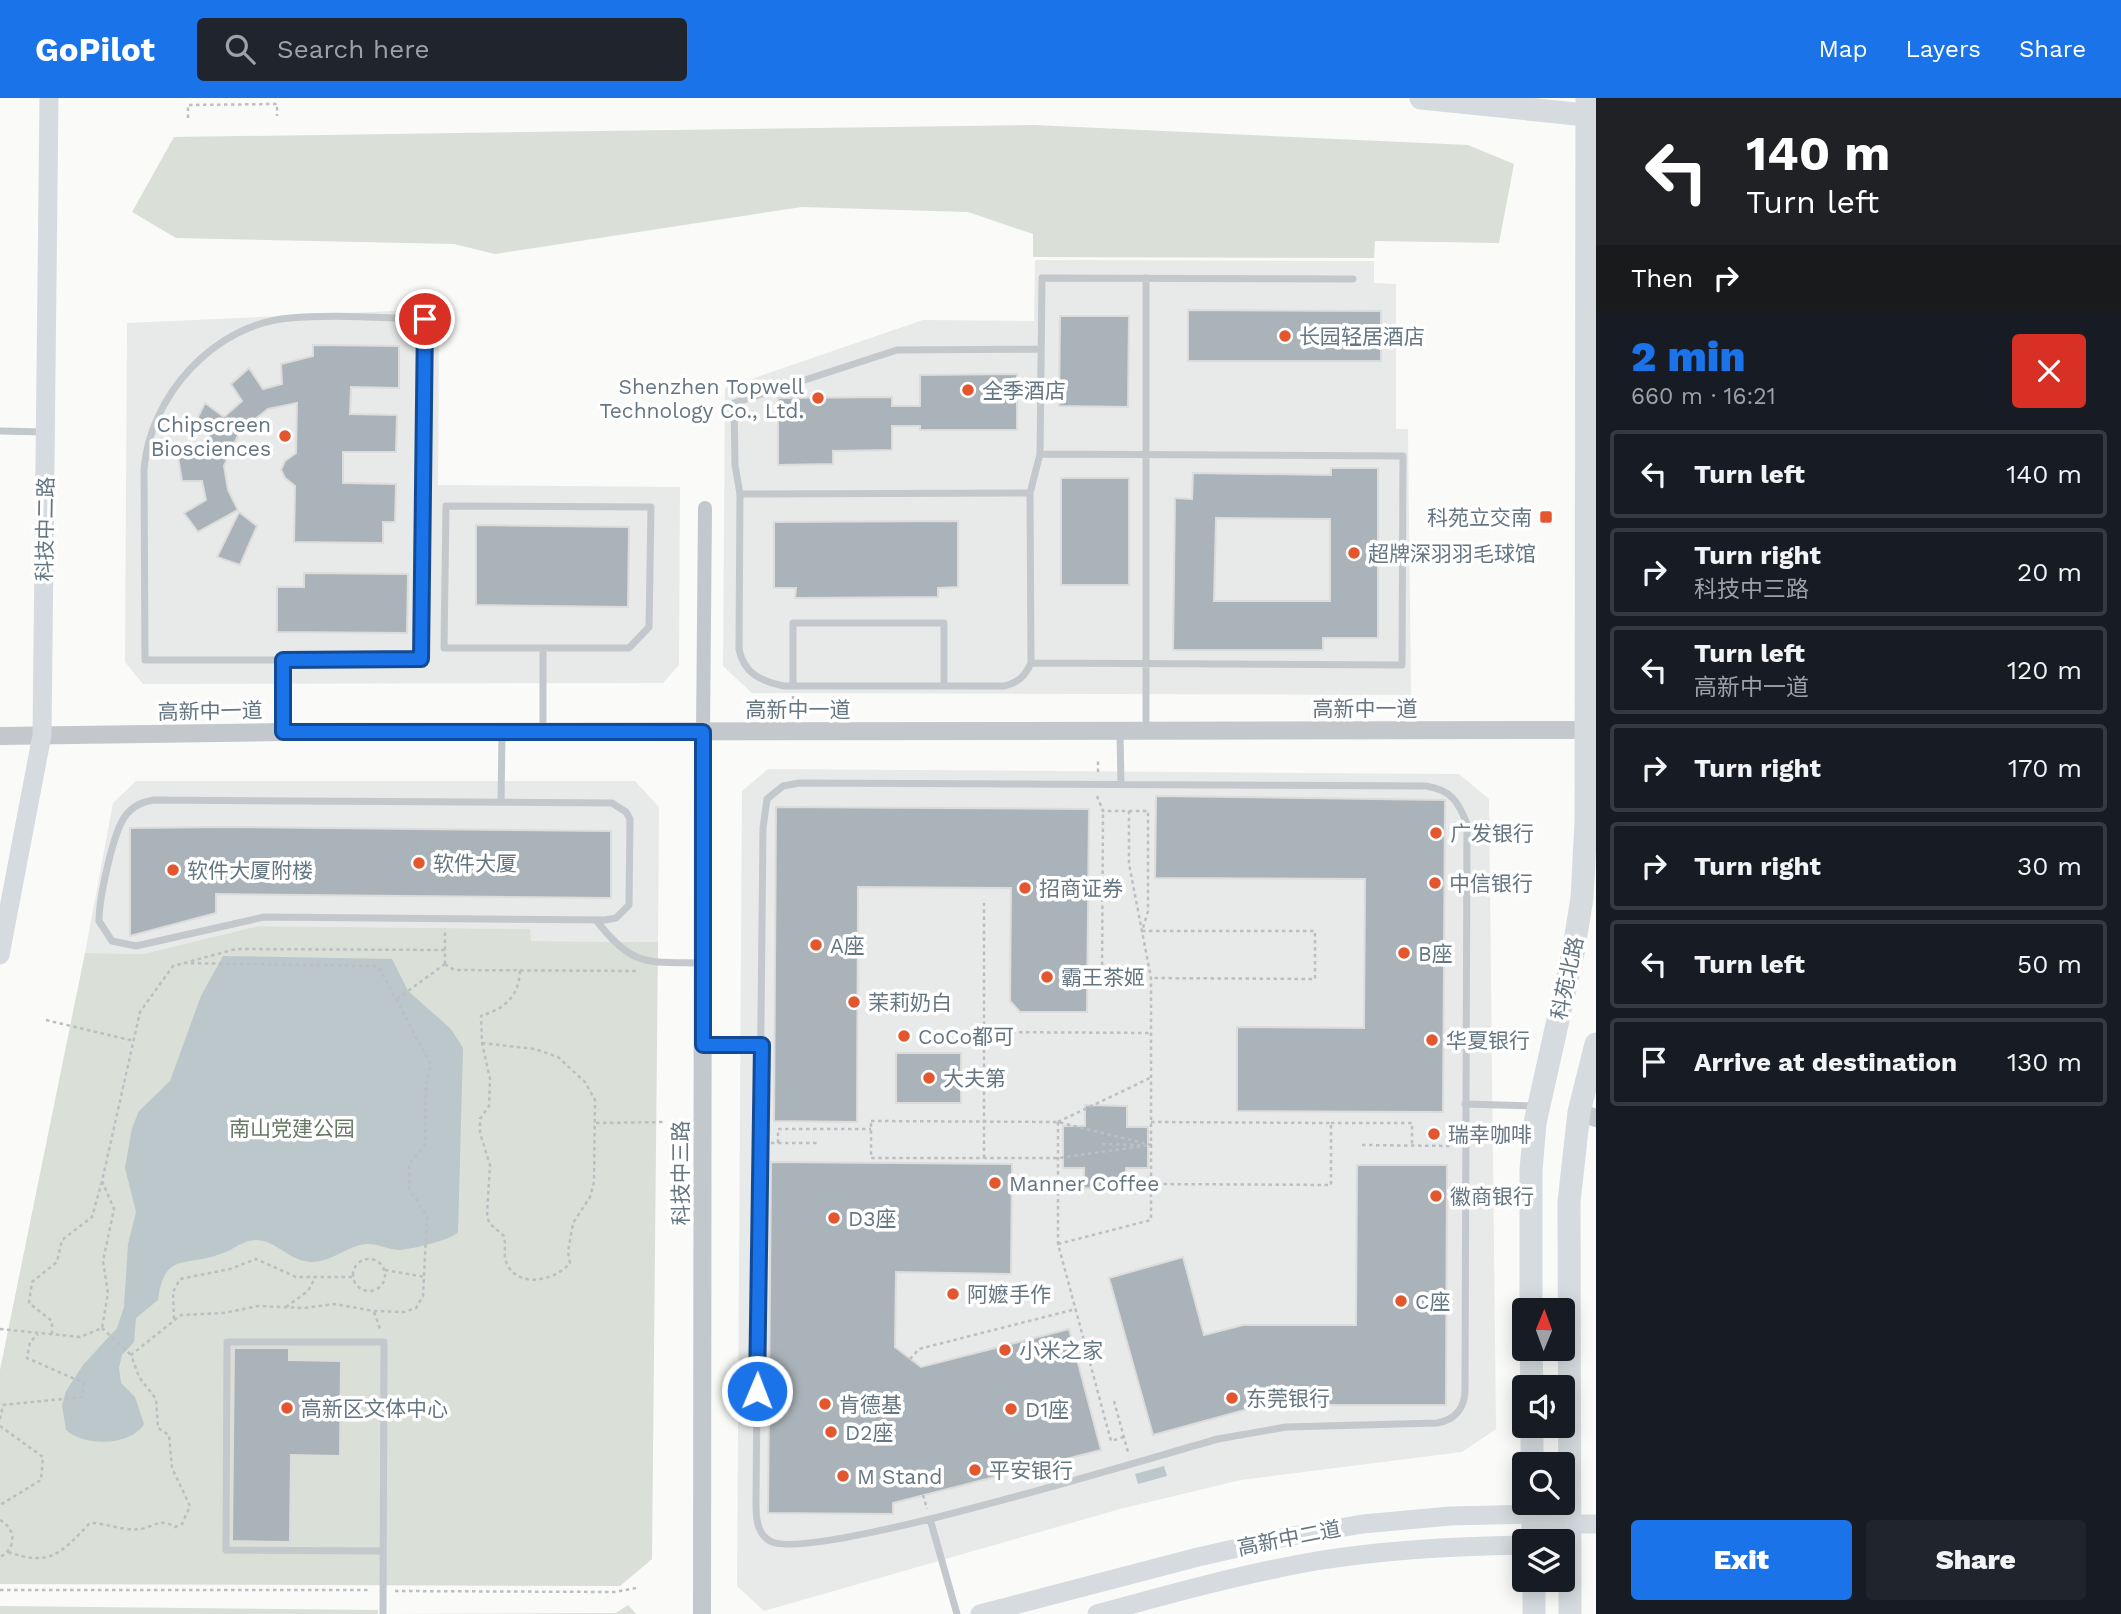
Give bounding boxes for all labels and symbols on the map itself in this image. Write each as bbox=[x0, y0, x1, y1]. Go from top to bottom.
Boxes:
pin bbox=[395, 289, 455, 349]
place label: 长园轻居酒店 bbox=[1299, 324, 1425, 349]
marker: 长园轻居酒店 bbox=[1277, 328, 1293, 344]
place label: Shenzhen Topwell Technology Co., Ltd. bbox=[599, 374, 805, 423]
place label: 全季酒店 bbox=[982, 378, 1066, 403]
marker: 全季酒店 bbox=[960, 382, 976, 398]
marker: Shenzhen Topwell Technology Co., Ltd. bbox=[810, 390, 826, 406]
place label: Chipscreen Biosciences bbox=[151, 412, 271, 461]
marker: Chipscreen Biosciences bbox=[277, 428, 293, 444]
street label: 科技中二路 bbox=[32, 476, 58, 582]
place label: 科苑立交南 bbox=[1427, 505, 1532, 530]
marker: 科苑立交南 bbox=[1538, 509, 1554, 525]
place label: 超牌深羽羽毛球馆 bbox=[1368, 541, 1536, 566]
marker: 超牌深羽羽毛球馆 bbox=[1346, 545, 1362, 561]
street label: 高新中一道 bbox=[1313, 696, 1418, 721]
street label: 高新中一道 bbox=[746, 697, 851, 722]
street label: 高新中一道 bbox=[157, 698, 263, 724]
place label: 广发银行 bbox=[1450, 821, 1534, 846]
marker: 广发银行 bbox=[1428, 825, 1444, 841]
place label: 软件大厦 bbox=[433, 851, 517, 876]
marker: 软件大厦 bbox=[411, 855, 427, 871]
place label: 软件大厦附楼 bbox=[187, 858, 313, 883]
marker: 软件大厦附楼 bbox=[165, 862, 181, 878]
place label: 中信银行 bbox=[1449, 871, 1533, 896]
marker: 中信银行 bbox=[1427, 875, 1443, 891]
place label: 招商证券 bbox=[1039, 876, 1123, 901]
marker: 招商证券 bbox=[1017, 880, 1033, 896]
place label: A座 bbox=[830, 933, 865, 958]
street label: 科苑北路 bbox=[1546, 934, 1588, 1022]
marker: A座 bbox=[808, 937, 824, 953]
place label: B座 bbox=[1418, 941, 1453, 966]
marker: B座 bbox=[1396, 945, 1412, 961]
place label: 霸王茶姬 bbox=[1061, 965, 1145, 990]
marker: 霸王茶姬 bbox=[1039, 969, 1055, 985]
place label: 茉莉奶白 bbox=[868, 990, 952, 1015]
marker: 茉莉奶白 bbox=[846, 994, 862, 1010]
place label: CoCo都可 bbox=[918, 1024, 1014, 1049]
marker: CoCo都可 bbox=[896, 1028, 912, 1044]
place label: 华夏银行 bbox=[1446, 1028, 1530, 1053]
marker: 华夏银行 bbox=[1424, 1032, 1440, 1048]
place label: 大夫第 bbox=[943, 1066, 1006, 1091]
marker: 大夫第 bbox=[921, 1070, 937, 1086]
park label: 南山党建公园 bbox=[229, 1116, 355, 1141]
street label: 科技中三路 bbox=[668, 1121, 693, 1226]
place label: 瑞幸咖啡 bbox=[1448, 1122, 1532, 1147]
marker: 瑞幸咖啡 bbox=[1426, 1126, 1442, 1142]
place label: Manner Coffee bbox=[1009, 1171, 1159, 1196]
marker: Manner Coffee bbox=[987, 1175, 1003, 1191]
place label: 徽商银行 bbox=[1450, 1184, 1534, 1209]
marker: 徽商银行 bbox=[1428, 1188, 1444, 1204]
place label: D3座 bbox=[848, 1206, 896, 1231]
marker: D3座 bbox=[826, 1210, 842, 1226]
place label: 阿嬷手作 bbox=[967, 1282, 1051, 1307]
marker: 阿嬷手作 bbox=[945, 1286, 961, 1302]
place label: C座 bbox=[1415, 1289, 1450, 1314]
marker: C座 bbox=[1393, 1293, 1409, 1309]
north arrow bbox=[1512, 1298, 1575, 1362]
place label: 小米之家 bbox=[1019, 1338, 1103, 1363]
marker: 小米之家 bbox=[997, 1342, 1013, 1358]
position arrow bbox=[720, 1354, 794, 1428]
place label: 东莞银行 bbox=[1246, 1386, 1330, 1411]
marker: 东莞银行 bbox=[1224, 1390, 1240, 1406]
place label: 肯德基 bbox=[839, 1392, 902, 1417]
place label: 高新区文体中心 bbox=[301, 1396, 448, 1421]
marker: 肯德基 bbox=[817, 1396, 833, 1412]
place label: D1座 bbox=[1025, 1397, 1069, 1422]
marker: 高新区文体中心 bbox=[279, 1400, 295, 1416]
marker: D1座 bbox=[1003, 1401, 1019, 1417]
place label: D2座 bbox=[845, 1420, 893, 1445]
marker: D2座 bbox=[823, 1424, 839, 1440]
place label: 平安银行 bbox=[989, 1458, 1073, 1483]
marker: 平安银行 bbox=[967, 1462, 983, 1478]
place label: M Stand bbox=[857, 1464, 942, 1489]
marker: M Stand bbox=[835, 1468, 851, 1484]
street label: 高新中二道 bbox=[1235, 1516, 1343, 1560]

